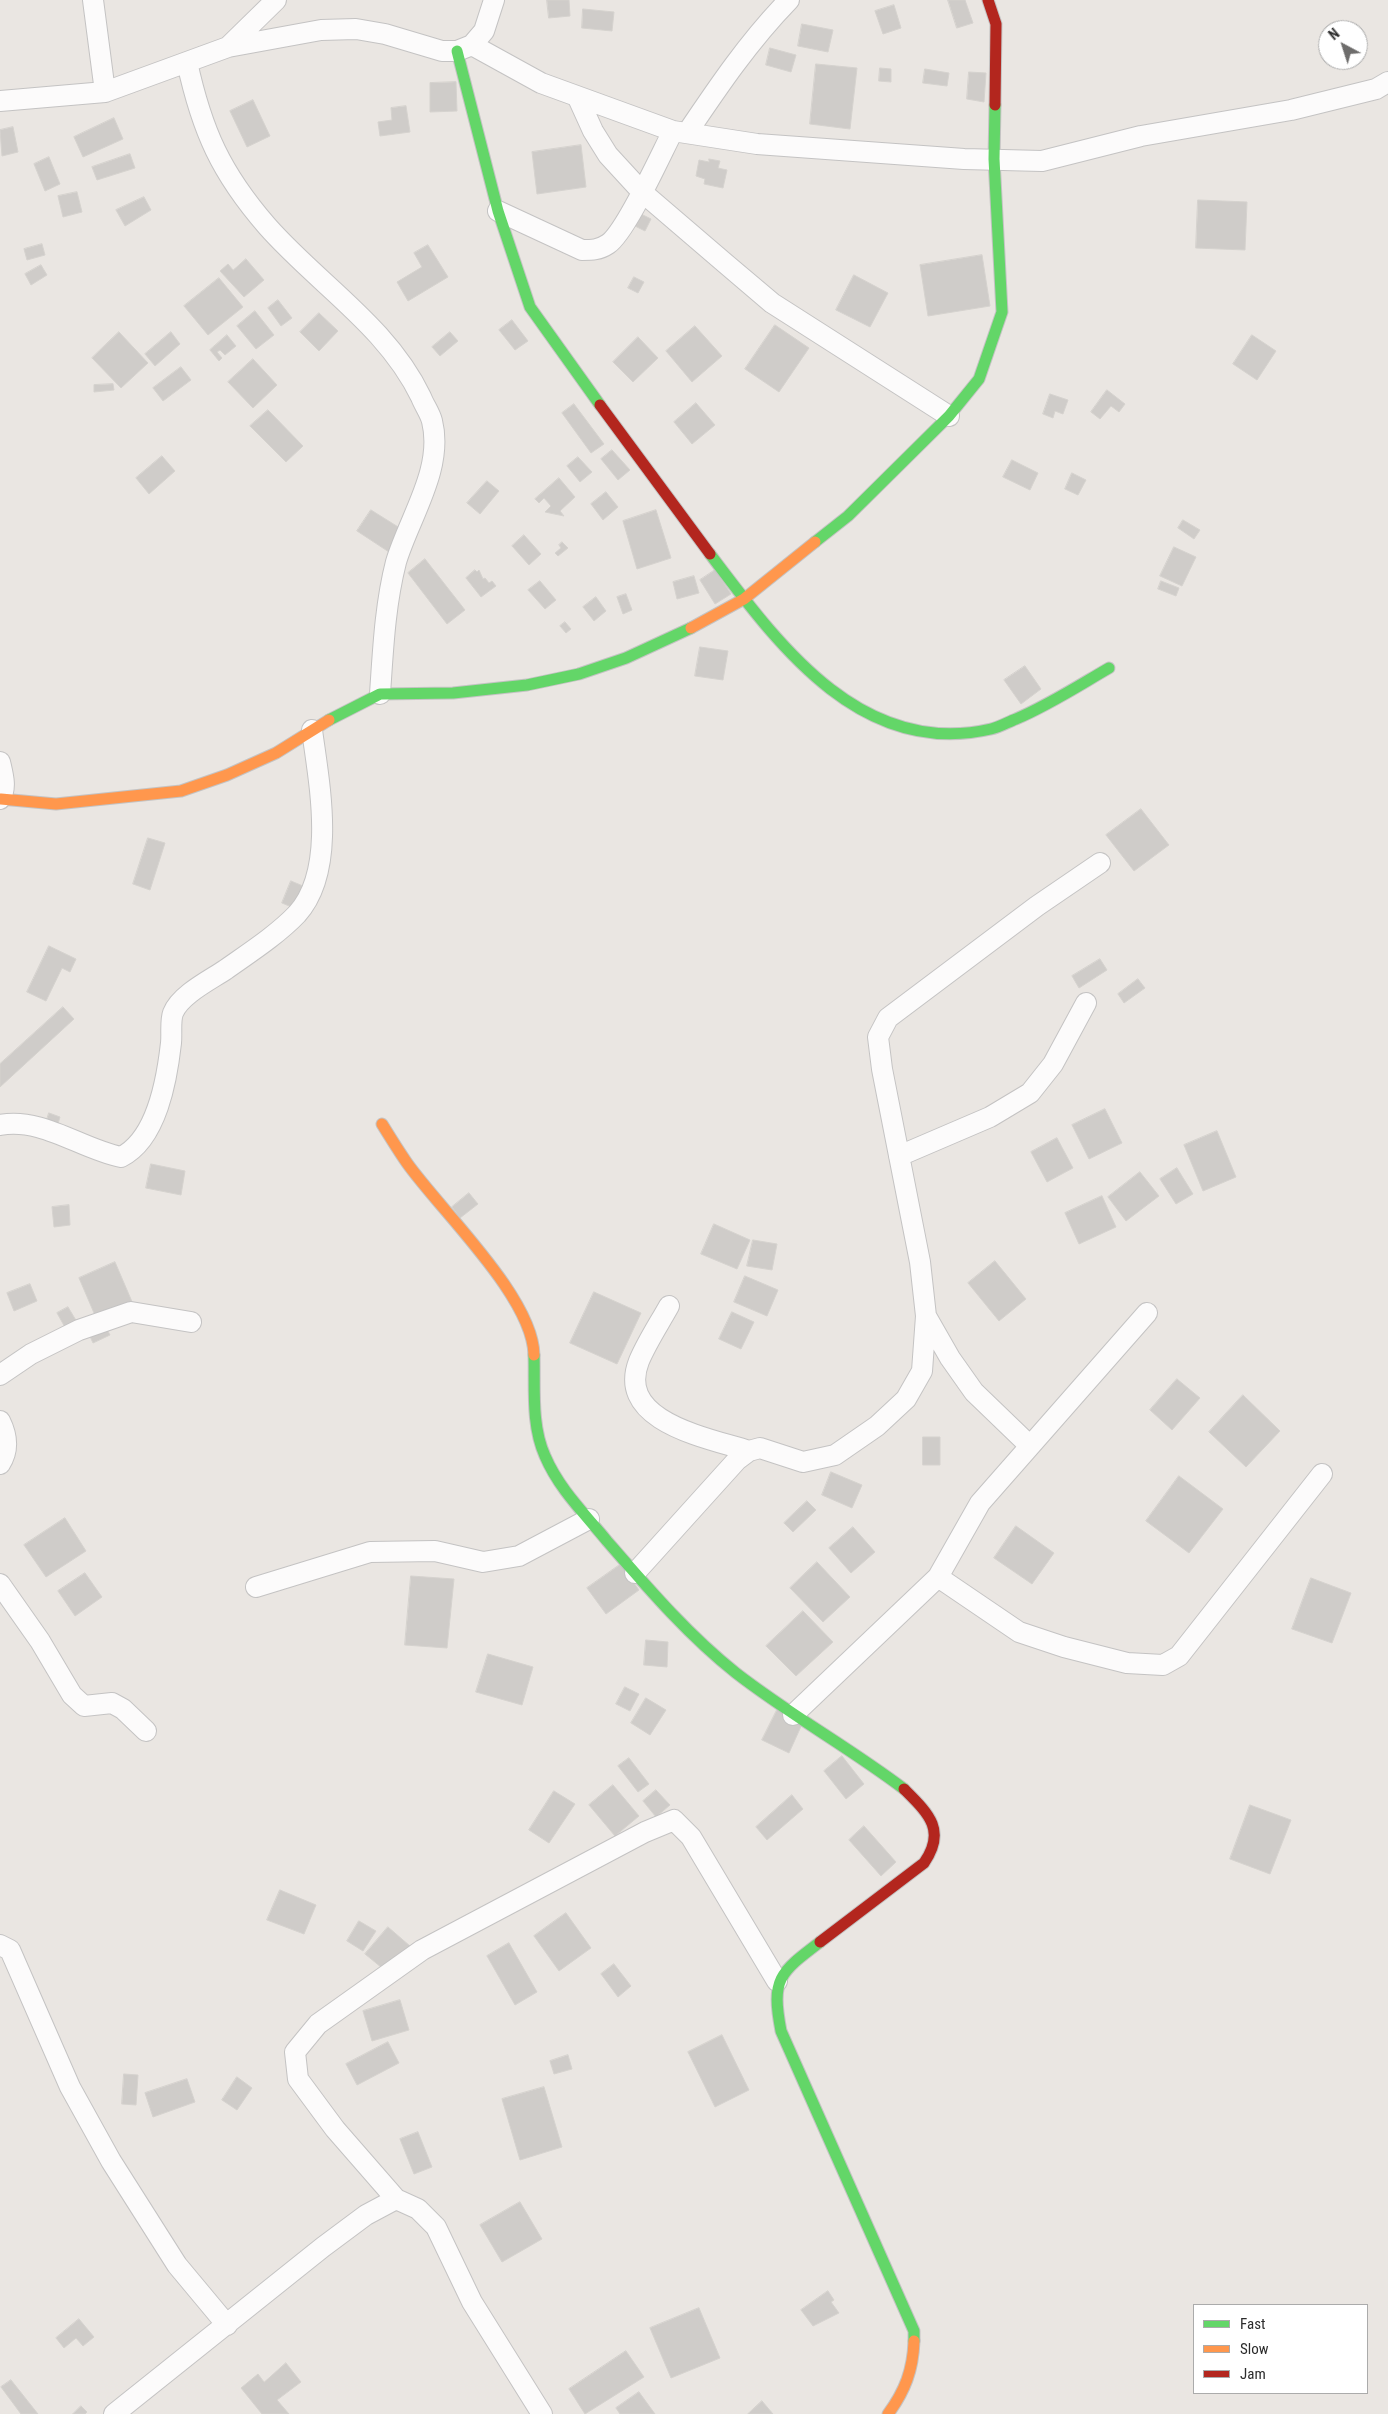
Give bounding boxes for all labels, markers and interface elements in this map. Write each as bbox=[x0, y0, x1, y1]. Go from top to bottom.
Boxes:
north arrow bbox=[1318, 20, 1368, 70]
text: N bbox=[1326, 25, 1342, 43]
legend bbox=[1193, 2304, 1368, 2394]
text: Fast bbox=[1240, 2315, 1265, 2333]
text: Slow bbox=[1240, 2340, 1269, 2358]
text: Jam bbox=[1240, 2365, 1266, 2383]

